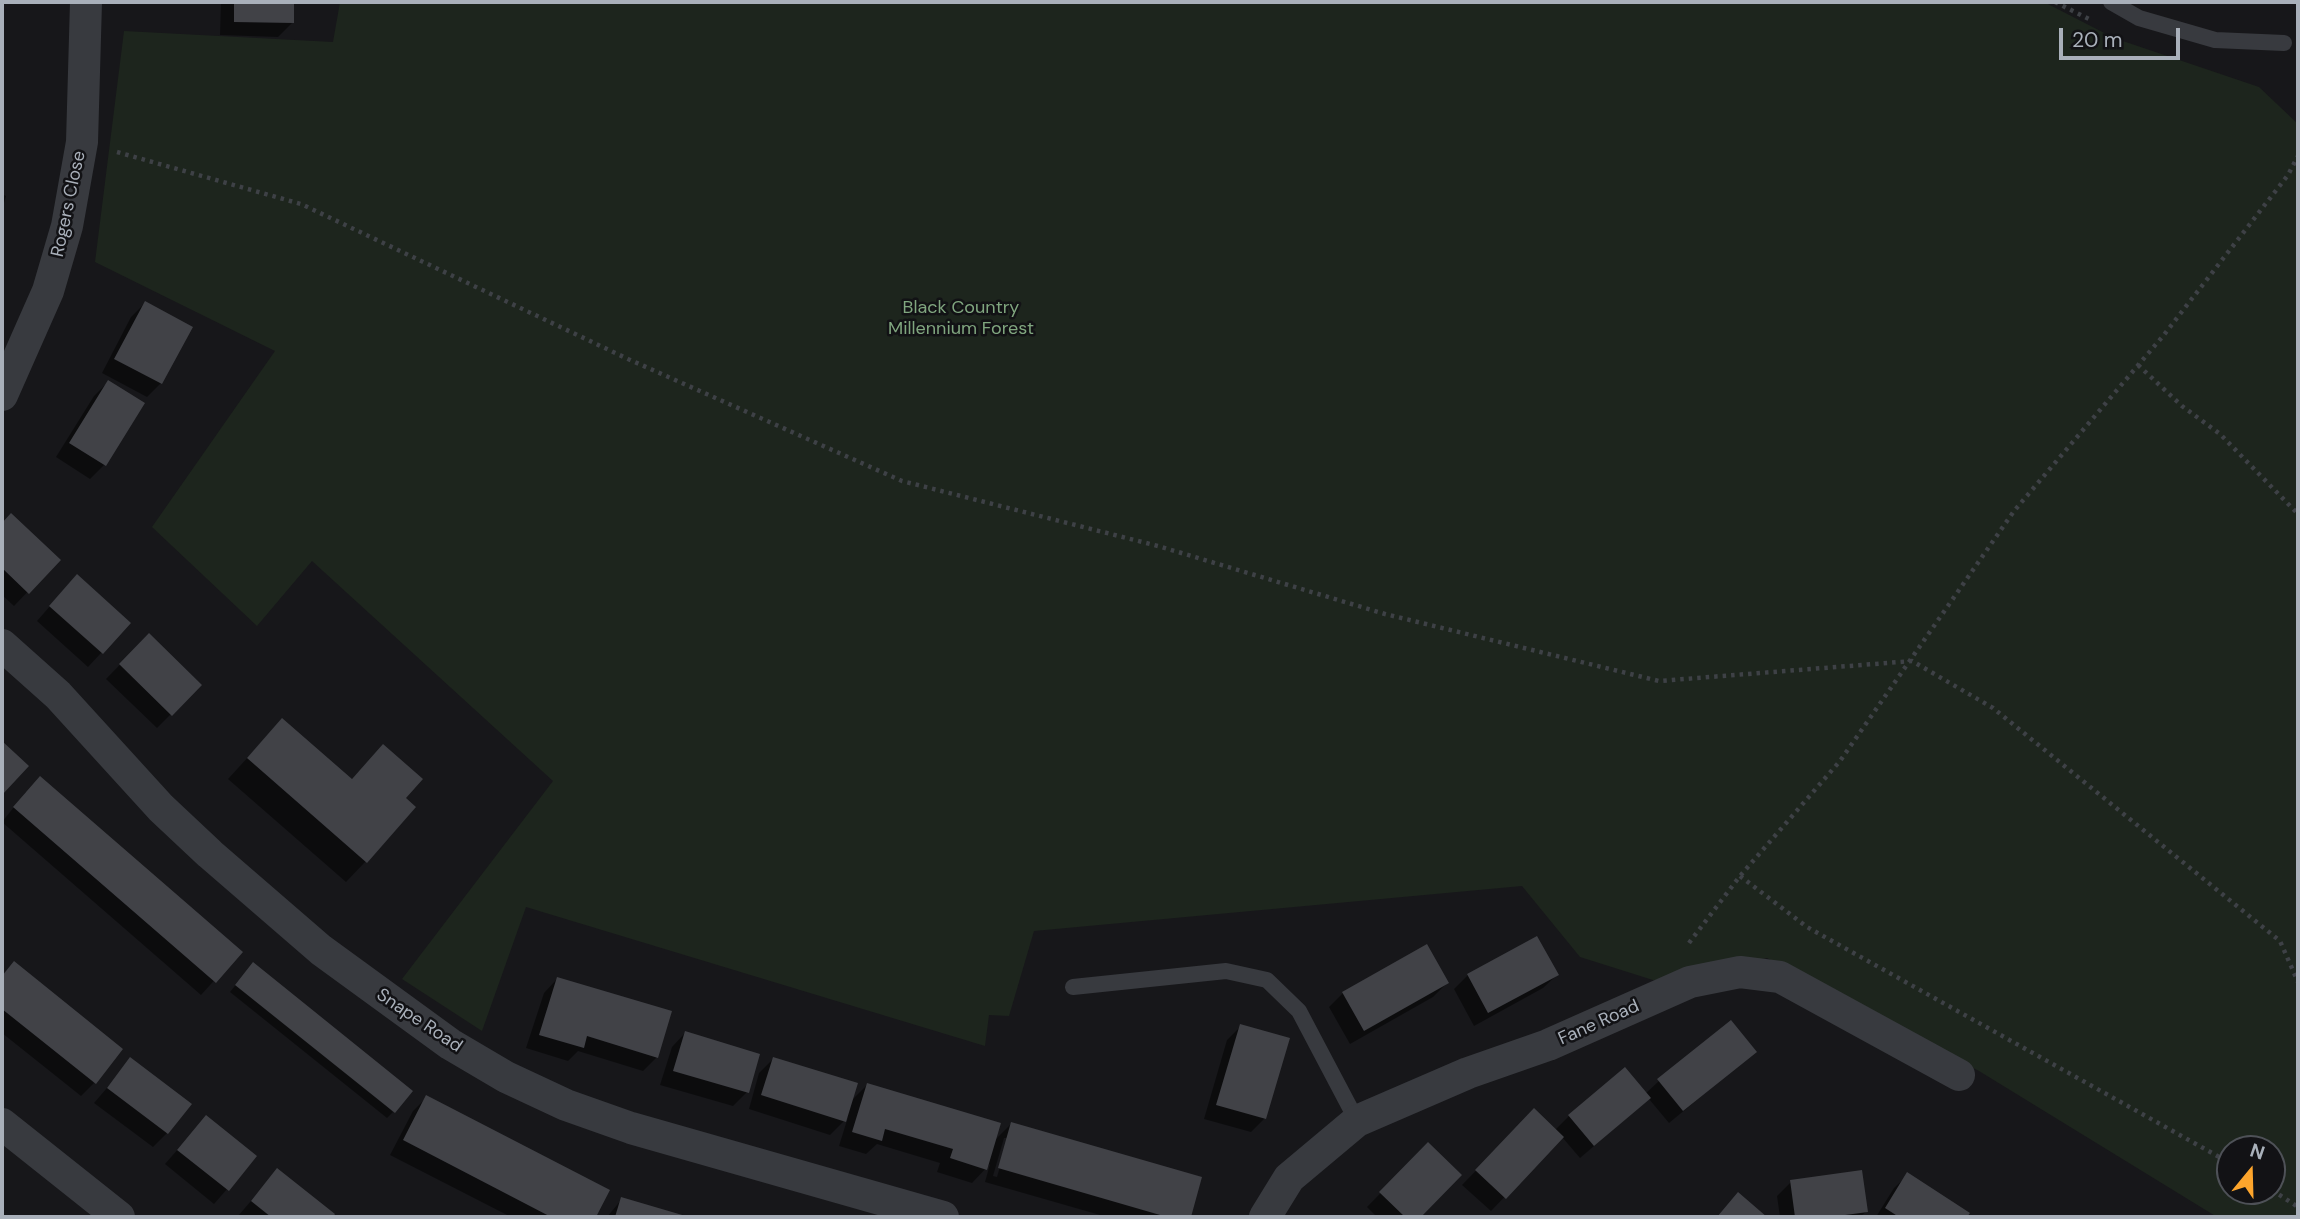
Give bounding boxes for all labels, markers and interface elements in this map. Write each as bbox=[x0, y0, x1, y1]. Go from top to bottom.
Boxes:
scale bar bbox=[2062, 14, 2183, 58]
text: 20 m bbox=[2072, 26, 2123, 54]
street label: Rogers Close bbox=[47, 149, 91, 259]
park label: Black Country Millennium Forest bbox=[888, 297, 1034, 340]
street label: Snape Road bbox=[372, 984, 466, 1058]
street label: Fane Road bbox=[1555, 996, 1643, 1050]
north arrow bbox=[2216, 1135, 2286, 1205]
text: N bbox=[2247, 1137, 2268, 1166]

